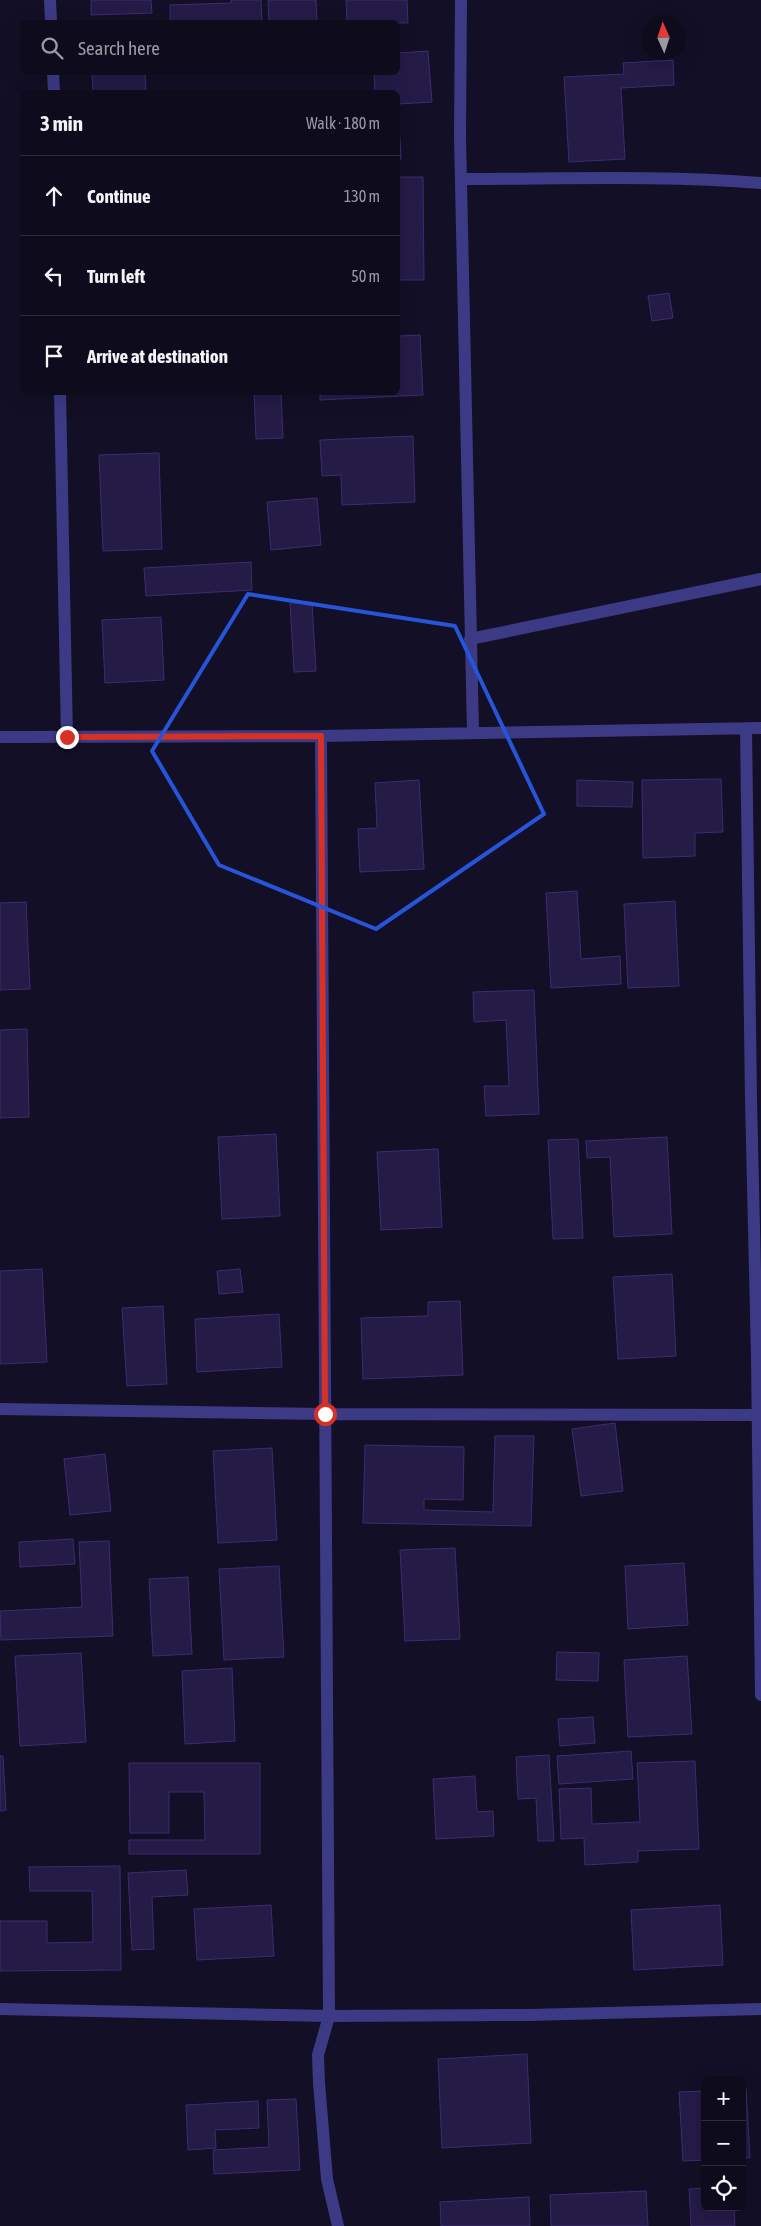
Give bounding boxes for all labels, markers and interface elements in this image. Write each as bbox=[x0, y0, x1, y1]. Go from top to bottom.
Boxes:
north arrow bbox=[641, 15, 686, 60]
search box bbox=[20, 20, 400, 75]
icon: search bbox=[38, 34, 66, 62]
text: Search here bbox=[78, 37, 160, 59]
text: 3 min bbox=[40, 111, 83, 135]
text: Walk · 180 m bbox=[306, 114, 380, 132]
icon: ahead bbox=[40, 182, 68, 210]
text: Continue bbox=[87, 185, 151, 207]
text: 130 m bbox=[344, 187, 380, 205]
icon: left bbox=[40, 262, 68, 290]
text: Turn left bbox=[87, 265, 145, 287]
text: 50 m bbox=[351, 267, 380, 285]
icon: arrive bbox=[40, 342, 68, 370]
text: Arrive at destination bbox=[87, 345, 228, 367]
route end bbox=[56, 726, 79, 749]
route start bbox=[314, 1403, 337, 1426]
map controls bbox=[701, 2076, 746, 2211]
button: + bbox=[701, 2076, 746, 2121]
button: − bbox=[701, 2121, 746, 2166]
button: locate bbox=[701, 2166, 746, 2211]

